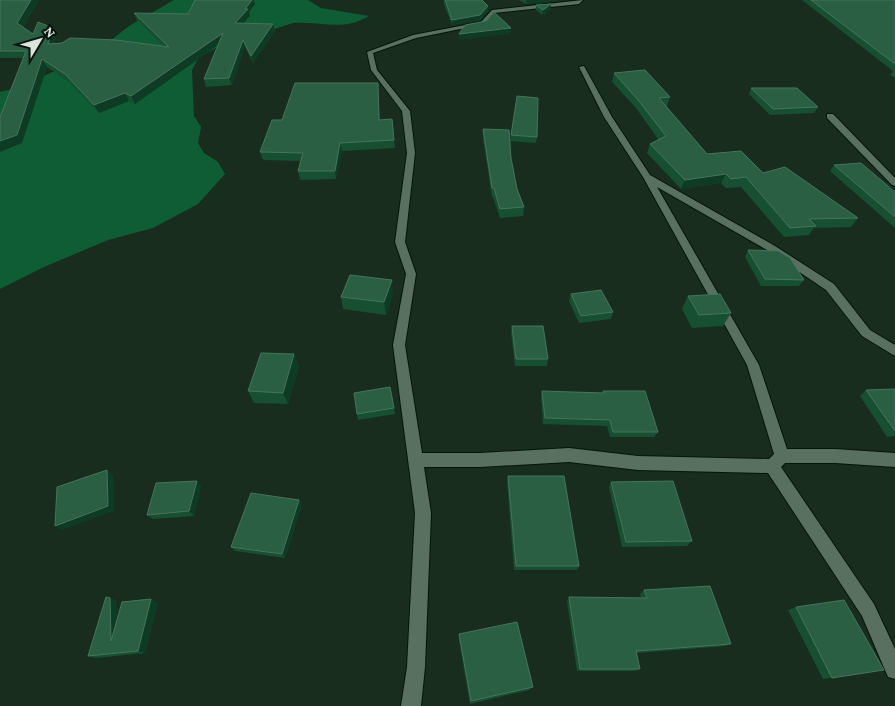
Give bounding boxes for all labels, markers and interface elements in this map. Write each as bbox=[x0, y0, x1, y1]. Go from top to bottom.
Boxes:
north arrow bbox=[15, 15, 65, 65]
text: N bbox=[41, 23, 60, 41]

